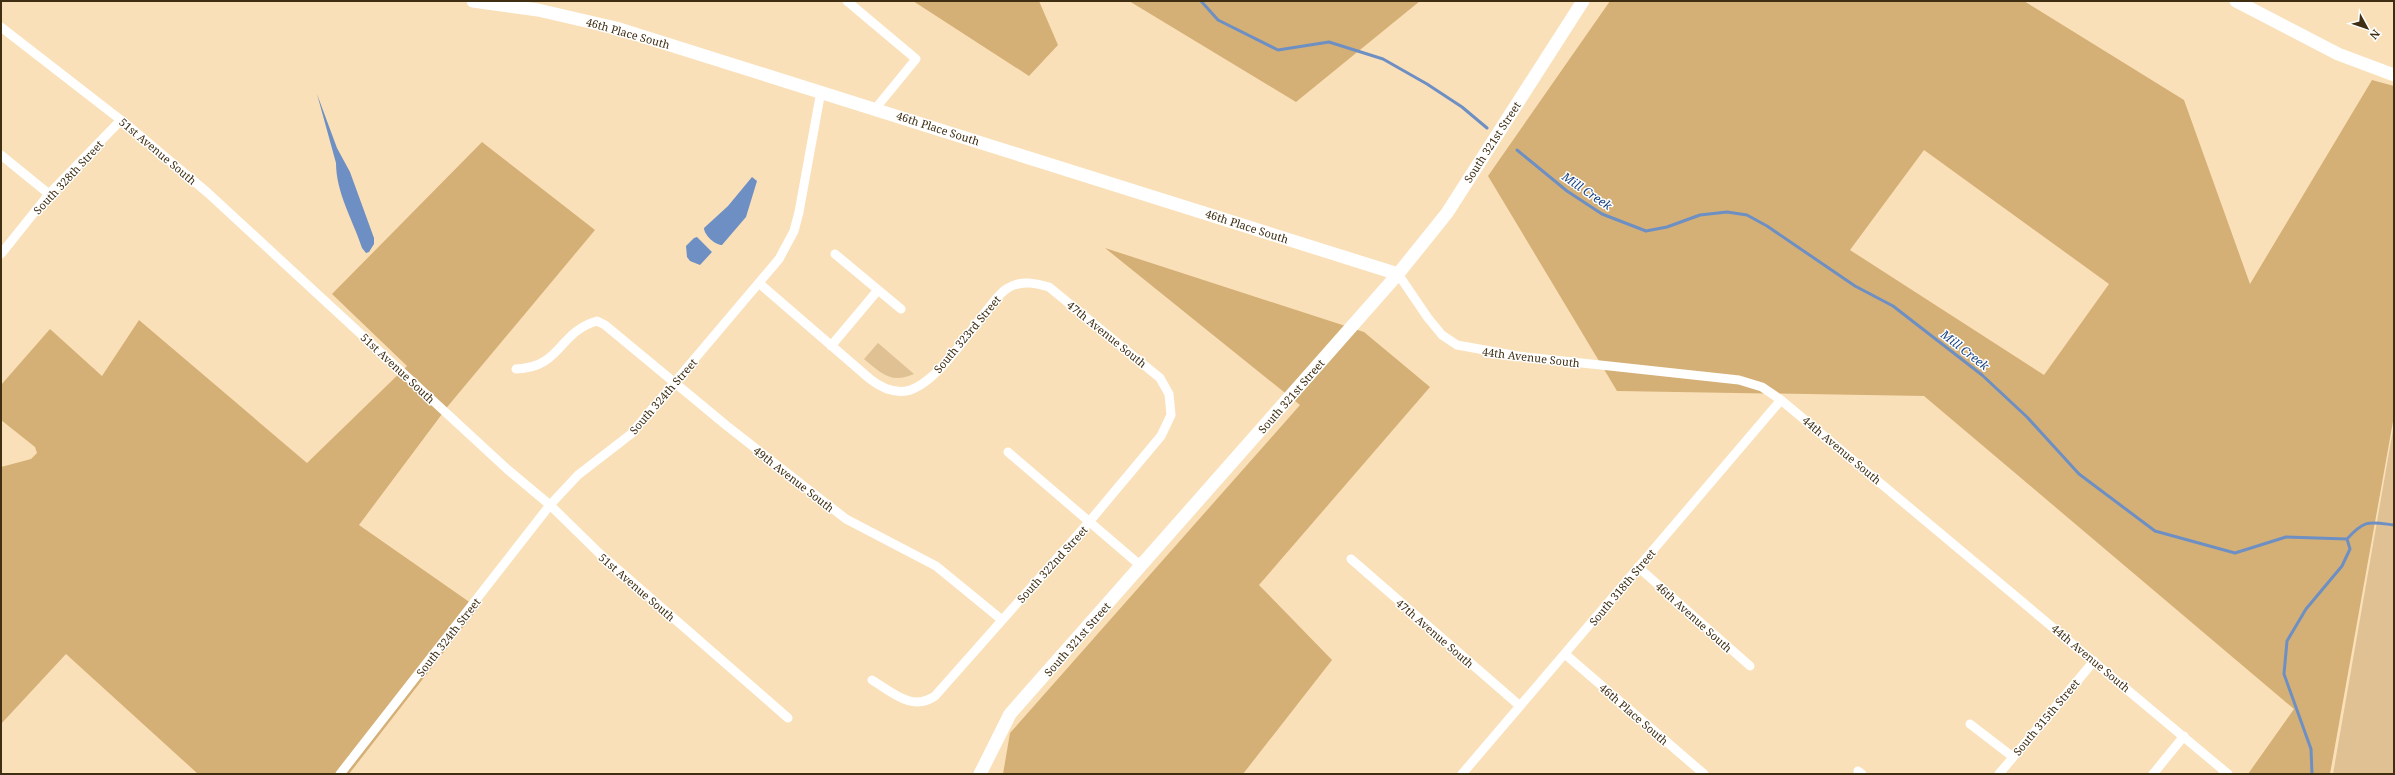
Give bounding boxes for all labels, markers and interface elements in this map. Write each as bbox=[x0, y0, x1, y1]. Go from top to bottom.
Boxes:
north arrow bbox=[2347, 8, 2387, 48]
street label: 46th Place South bbox=[584, 14, 672, 52]
text: N bbox=[2366, 27, 2384, 43]
street label: South 321st Street bbox=[1460, 98, 1524, 185]
street label: 46th Place South bbox=[895, 107, 982, 149]
street label: 51st Avenue South bbox=[116, 114, 200, 188]
street label: South 328th Street bbox=[30, 137, 106, 217]
water label: Mill Creek bbox=[1558, 167, 1616, 215]
street label: 46th Place South bbox=[1204, 205, 1291, 247]
street label: South 323rd Street bbox=[930, 292, 1004, 376]
street label: 47th Avenue South bbox=[1064, 297, 1150, 371]
water label: Mill Creek bbox=[1937, 325, 1994, 375]
street label: 51st Avenue South bbox=[358, 330, 438, 406]
street label: 44th Avenue South bbox=[1481, 344, 1581, 370]
street label: South 324th Street bbox=[626, 355, 700, 437]
street label: South 321st Street bbox=[1255, 356, 1328, 436]
street label: 44th Avenue South bbox=[1799, 413, 1885, 487]
street label: 49th Avenue South bbox=[751, 443, 837, 515]
street label: South 322nd Street bbox=[1013, 522, 1091, 606]
street label: South 318th Street bbox=[1585, 545, 1659, 629]
street label: 51st Avenue South bbox=[596, 550, 678, 624]
street label: 46th Avenue South bbox=[1652, 579, 1736, 655]
street label: South 324th Street bbox=[413, 595, 483, 679]
street label: 47th Avenue South bbox=[1393, 595, 1477, 671]
street label: South 321st Street bbox=[1041, 599, 1114, 679]
street label: 44th Avenue South bbox=[2048, 621, 2134, 695]
street label: South 315th Street bbox=[2009, 675, 2083, 759]
street label: 46th Place South bbox=[1596, 680, 1672, 748]

